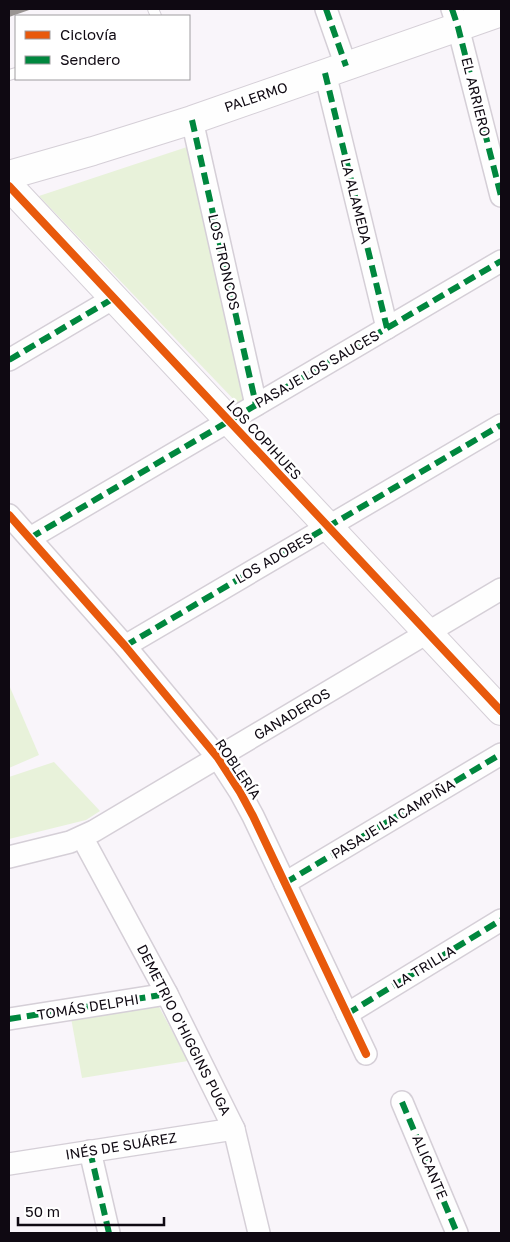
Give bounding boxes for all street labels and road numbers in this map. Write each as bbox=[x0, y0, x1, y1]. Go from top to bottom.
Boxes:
street label: EL ARRIERO bbox=[458, 55, 495, 138]
street label: PALERMO bbox=[222, 78, 290, 115]
street label: LA ALAMEDA bbox=[338, 156, 376, 246]
street label: LOS TRONCOS bbox=[205, 212, 244, 312]
street label: PASAJE LOS SAUCES bbox=[252, 326, 382, 411]
street label: LOS COPIHUES bbox=[223, 397, 305, 483]
street label: LOS ADOBES bbox=[232, 529, 316, 587]
street label: GANADEROS bbox=[250, 684, 333, 743]
street label: ROBLERÍA bbox=[212, 735, 265, 803]
street label: PASAJE LA CAMPIÑA bbox=[328, 775, 458, 862]
street label: DEMETRIO O'HIGGINS PUGA bbox=[134, 941, 235, 1119]
street label: LA TRILLA bbox=[390, 941, 458, 992]
street label: TOMÁS DELPHI bbox=[36, 990, 140, 1023]
street label: INÉS DE SUÁREZ bbox=[64, 1128, 178, 1163]
street label: ALICANTE bbox=[409, 1132, 452, 1202]

